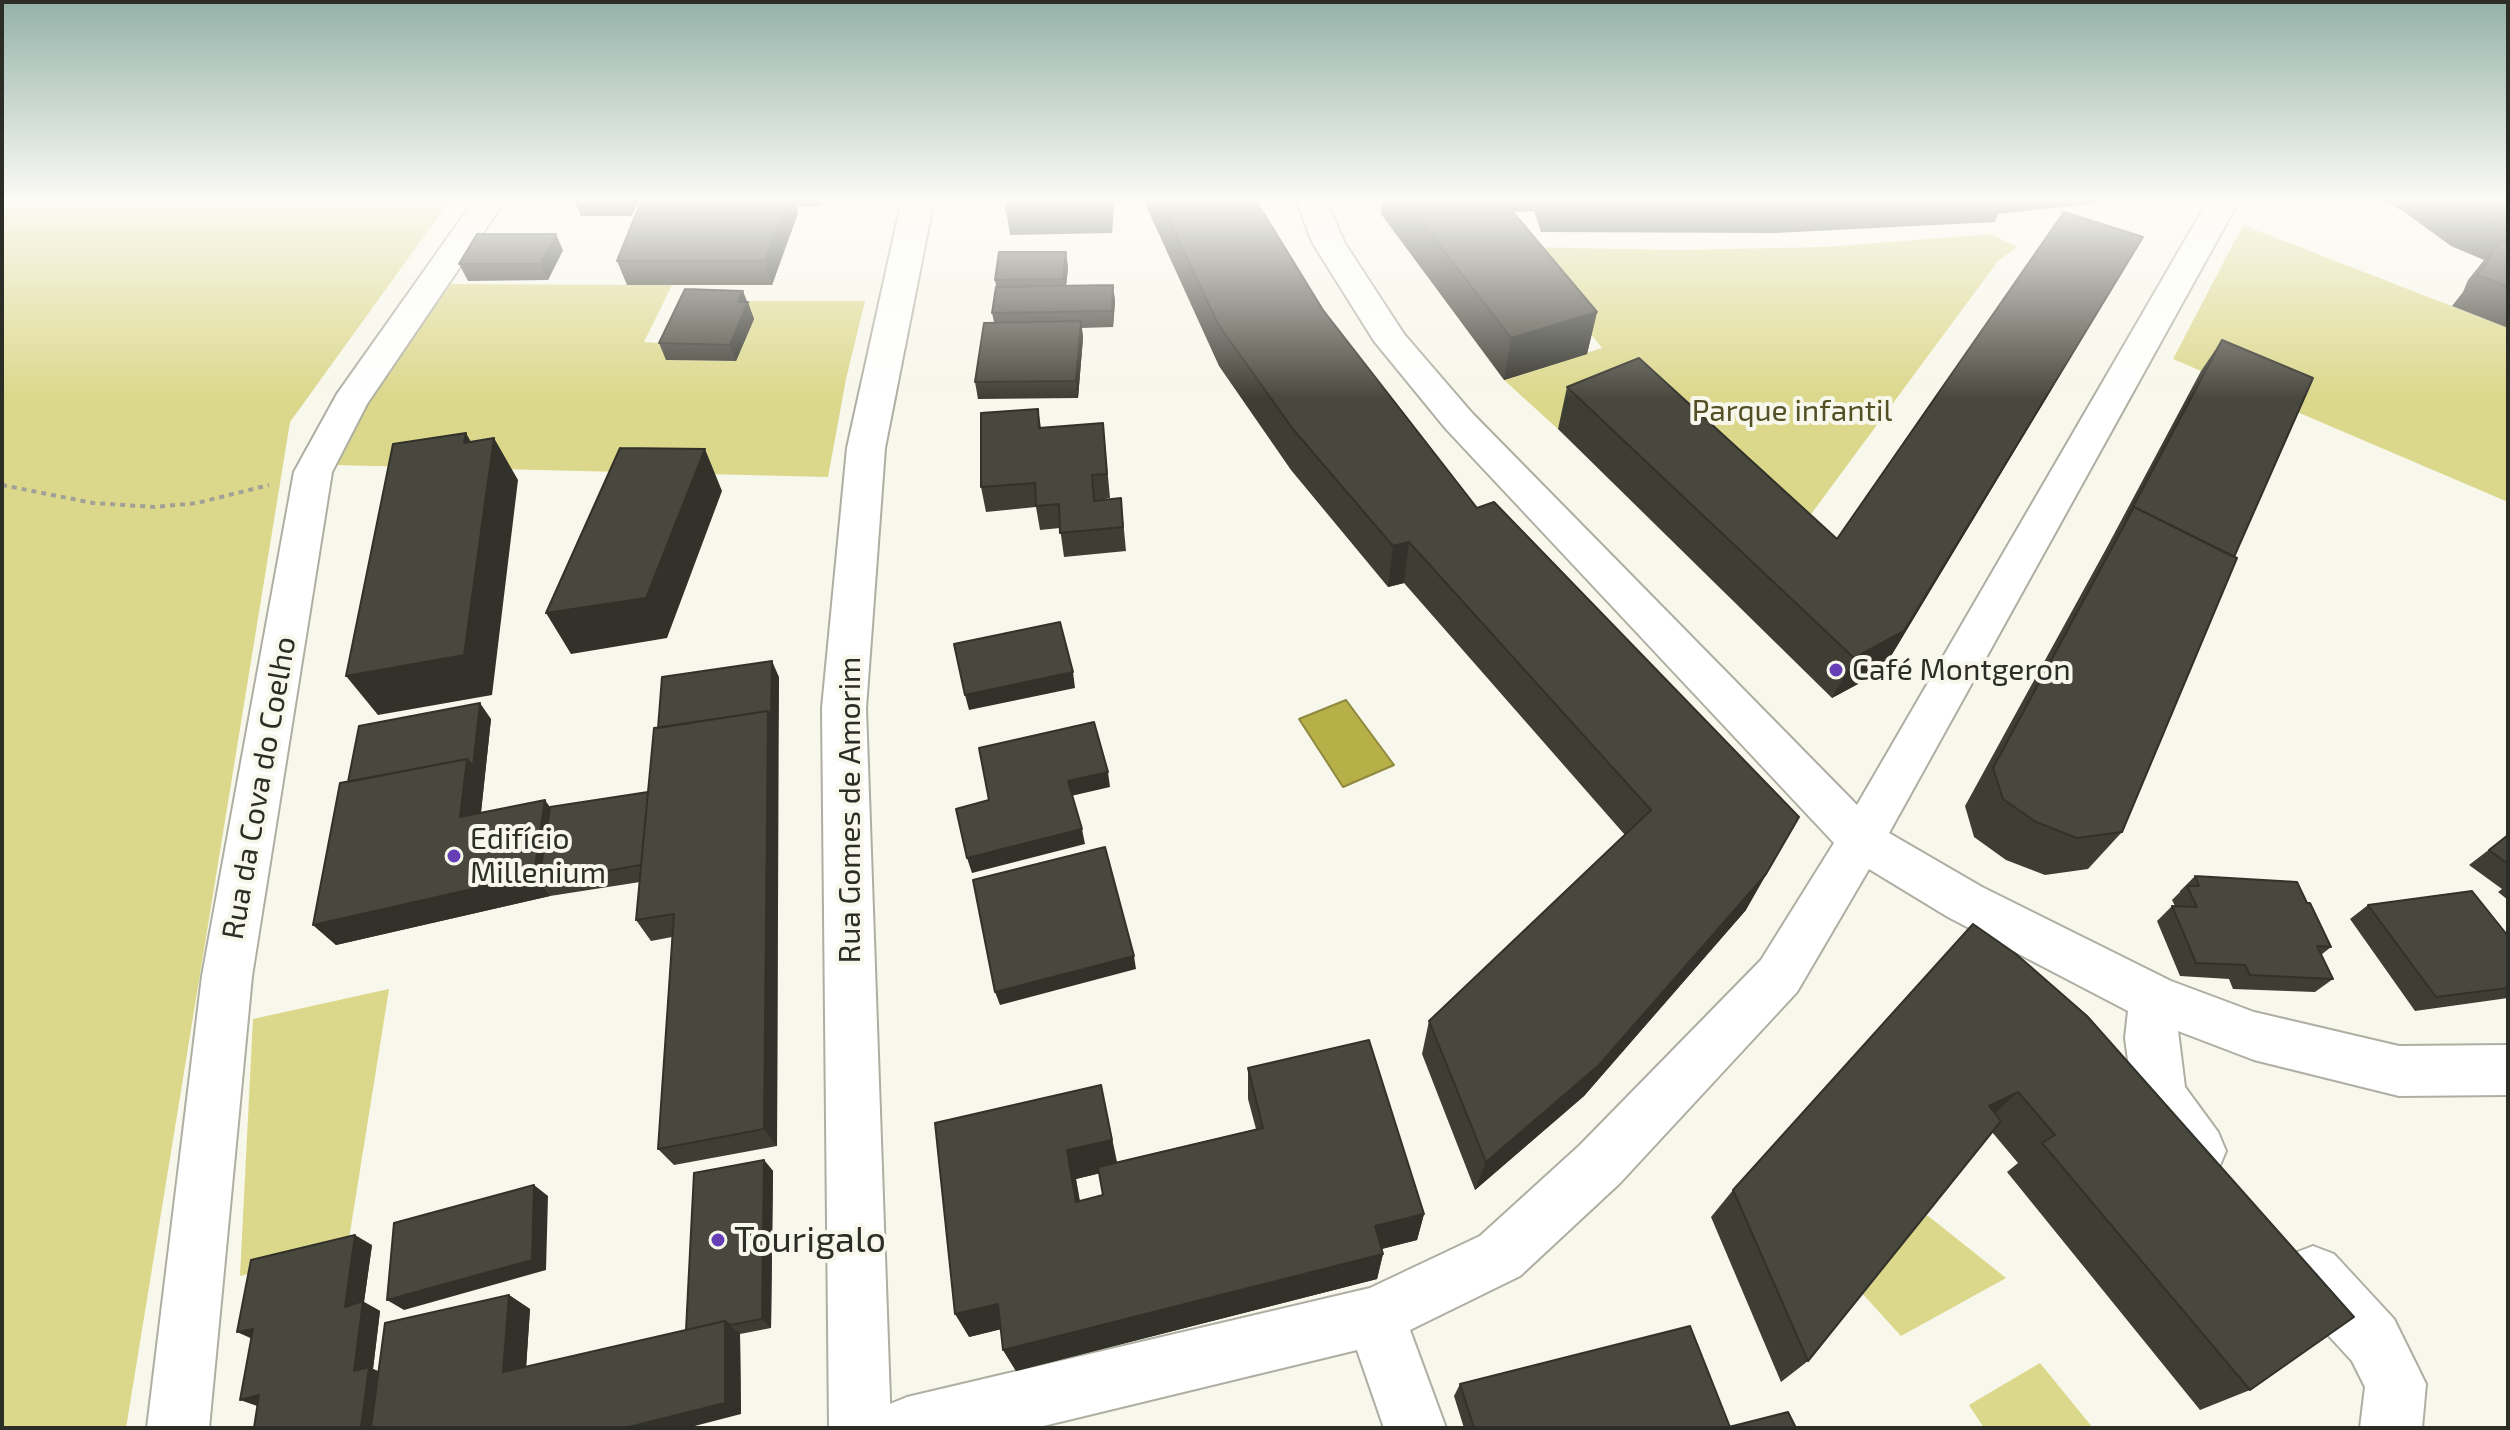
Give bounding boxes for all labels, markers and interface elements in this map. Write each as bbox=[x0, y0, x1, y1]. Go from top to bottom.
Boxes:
park label: Parque infantil bbox=[1692, 393, 1892, 429]
street label: Rua da Cova do Coelho bbox=[215, 634, 303, 942]
place label: Café Montgeron bbox=[1852, 652, 2071, 688]
street label: Rua Gomes de Amorim bbox=[832, 657, 868, 963]
marker: Café Montgeron bbox=[1827, 661, 1845, 679]
place label: Edifício Millenium bbox=[470, 821, 606, 892]
marker: Edifício Millenium bbox=[445, 847, 463, 865]
place label: Tourigalo bbox=[734, 1218, 886, 1262]
marker: Tourigalo bbox=[709, 1231, 727, 1249]

